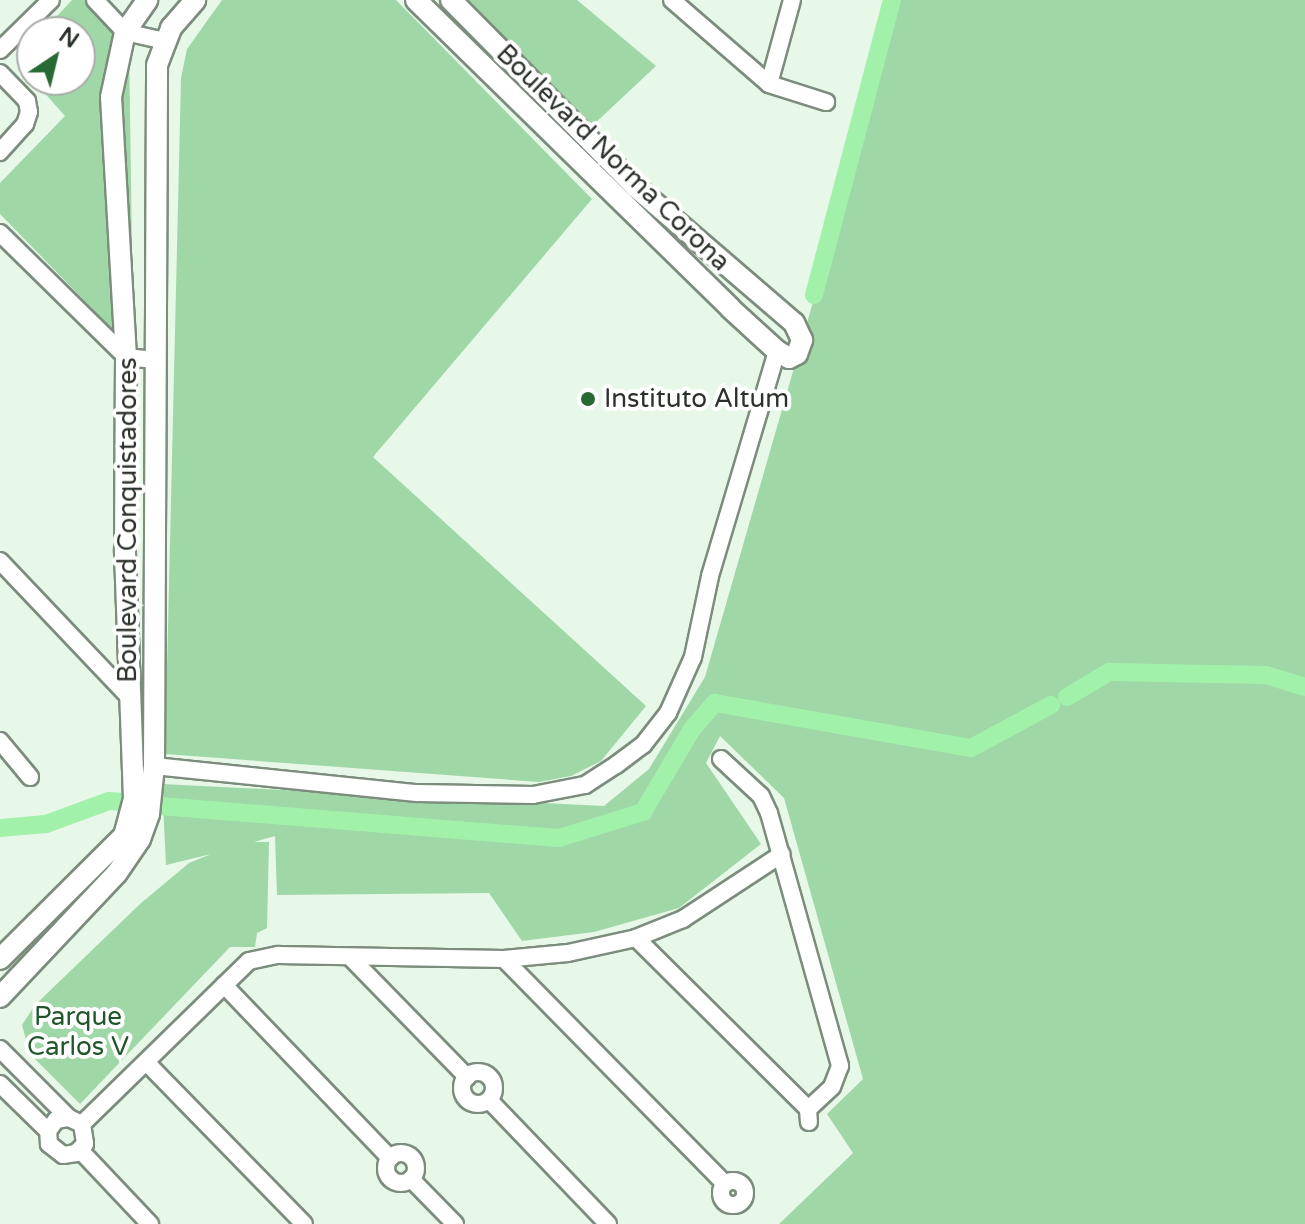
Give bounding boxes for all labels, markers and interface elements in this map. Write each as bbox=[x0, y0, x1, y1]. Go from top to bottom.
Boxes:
north arrow bbox=[16, 16, 96, 96]
text: N bbox=[54, 22, 83, 54]
street label: Boulevard Norma Corona bbox=[490, 38, 736, 278]
street label: Boulevard Conquistadores bbox=[112, 357, 144, 683]
place label: Instituto Altum bbox=[604, 383, 789, 415]
marker: Instituto Altum bbox=[579, 390, 597, 408]
park label: Parque Carlos V bbox=[27, 1001, 129, 1062]

